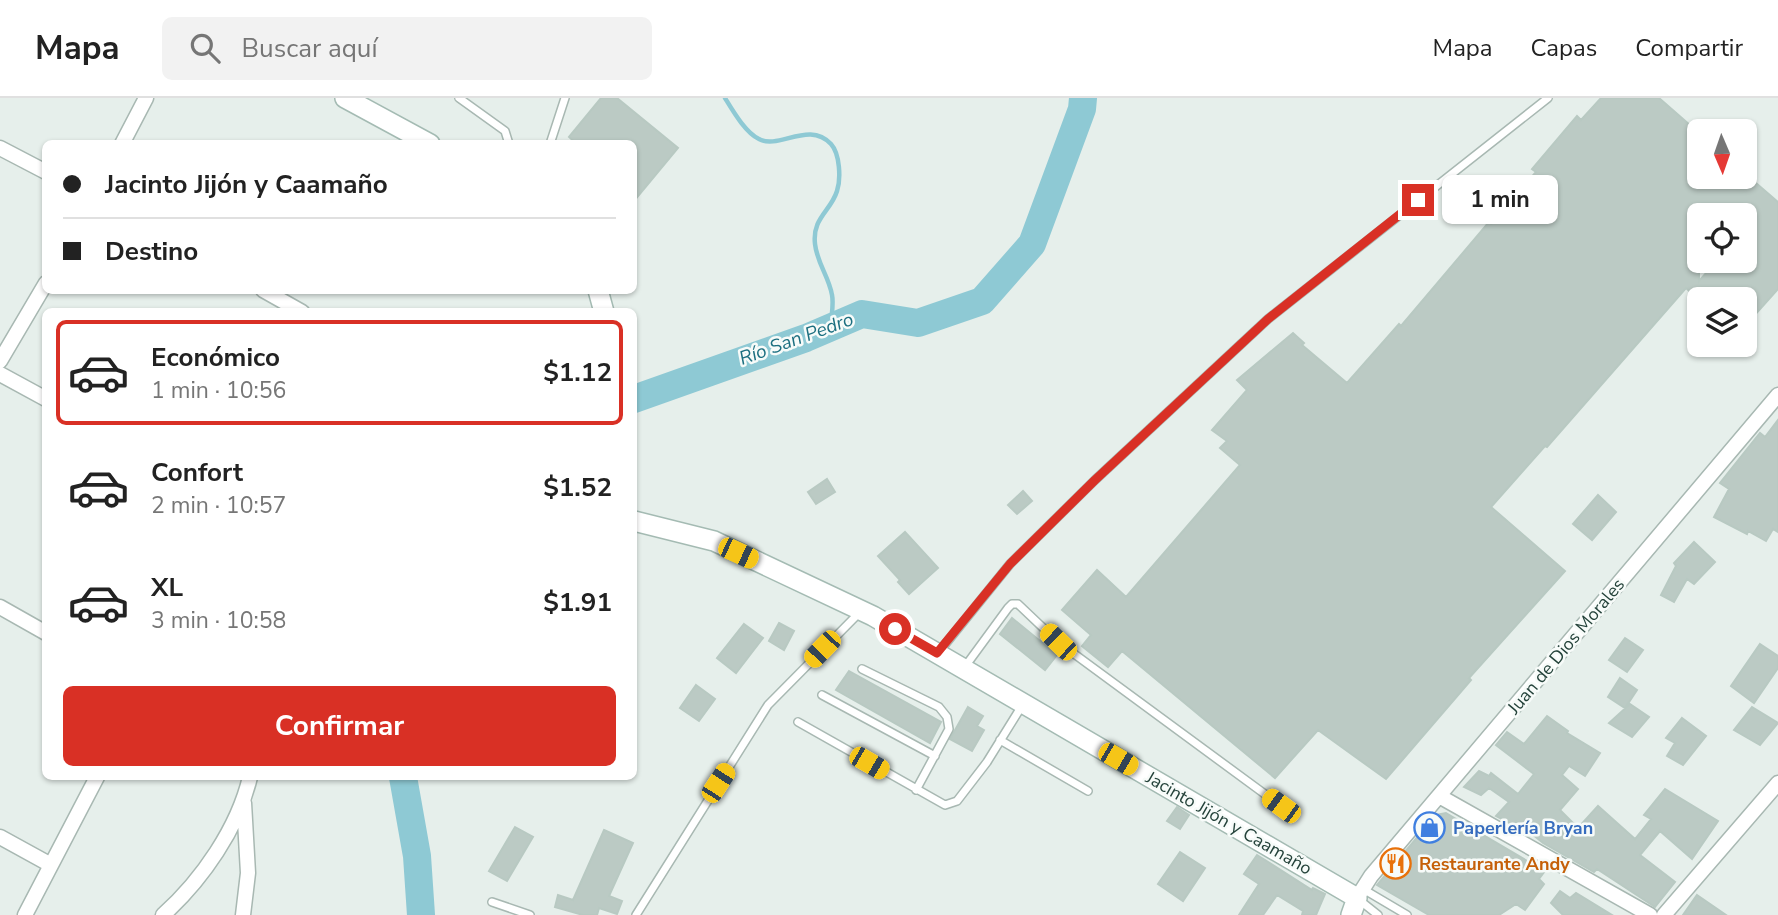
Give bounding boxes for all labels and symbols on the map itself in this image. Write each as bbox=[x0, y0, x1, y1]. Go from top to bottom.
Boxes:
north arrow bbox=[1687, 119, 1757, 189]
callout: 1 min bbox=[1442, 176, 1558, 224]
route end bbox=[1402, 184, 1434, 216]
water label: Río San Pedro bbox=[735, 306, 857, 372]
car bbox=[715, 535, 762, 571]
street label: Juan de Dios Morales bbox=[1501, 573, 1630, 720]
route start bbox=[879, 613, 911, 645]
car bbox=[1036, 620, 1081, 664]
car bbox=[800, 627, 845, 671]
car bbox=[1095, 739, 1142, 779]
car bbox=[846, 743, 893, 783]
car bbox=[698, 760, 739, 806]
street label: Jacinto Jijón y Caamaño bbox=[1141, 765, 1316, 880]
car bbox=[1258, 785, 1305, 827]
shop icon: Paperlería Bryan bbox=[1413, 811, 1447, 845]
place label: Paperlería Bryan bbox=[1453, 816, 1593, 840]
restaurant icon: Restaurante Andy bbox=[1379, 847, 1413, 881]
place label: Restaurante Andy bbox=[1419, 852, 1570, 876]

